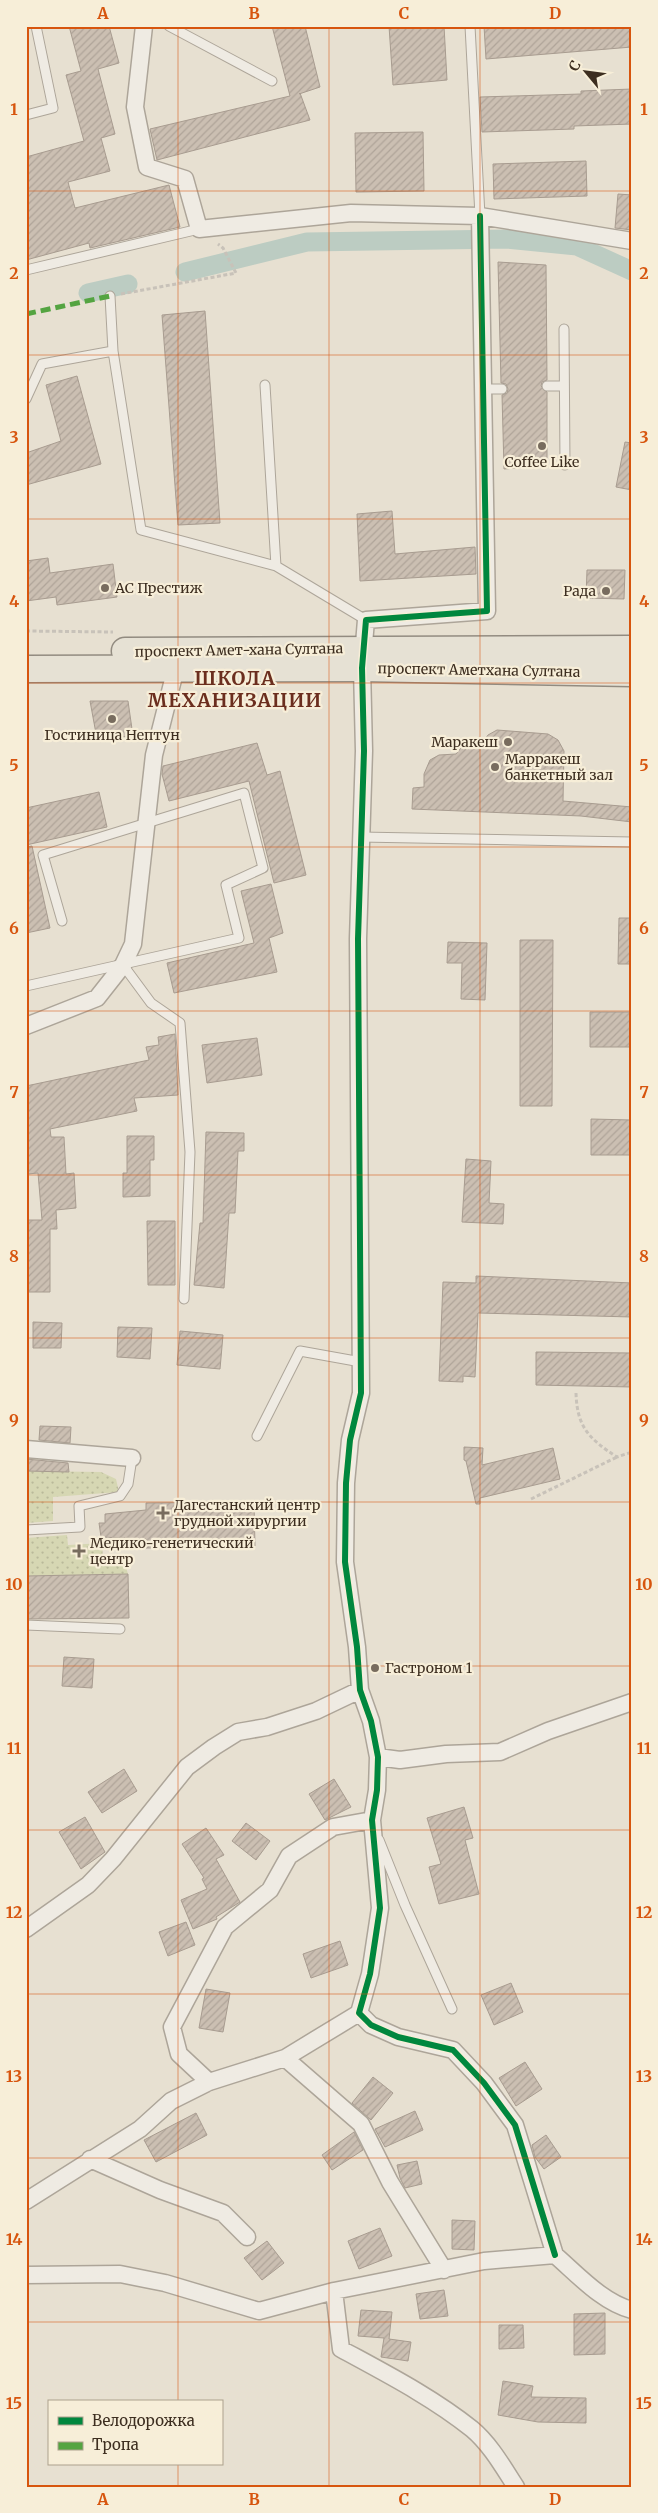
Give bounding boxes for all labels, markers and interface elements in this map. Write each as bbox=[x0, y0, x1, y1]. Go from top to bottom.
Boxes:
text: A bbox=[96, 3, 109, 23]
text: B bbox=[248, 3, 260, 23]
text: C bbox=[399, 3, 409, 23]
text: D bbox=[549, 3, 561, 23]
north arrow bbox=[560, 48, 610, 98]
text: С bbox=[565, 57, 585, 74]
text: 1 bbox=[10, 99, 18, 119]
text: 1 bbox=[640, 99, 648, 119]
text: 2 bbox=[9, 263, 19, 283]
text: 2 bbox=[639, 263, 649, 283]
text: 3 bbox=[9, 427, 19, 447]
text: 3 bbox=[639, 427, 649, 447]
marker: Coffee Like bbox=[536, 440, 548, 452]
place label: Coffee Like bbox=[505, 453, 579, 471]
place label: АС Престиж bbox=[114, 579, 203, 597]
marker: АС Престиж bbox=[99, 582, 111, 594]
place label: Рада bbox=[563, 582, 596, 600]
marker: Рада bbox=[600, 585, 612, 597]
text: 4 bbox=[9, 591, 19, 611]
text: 4 bbox=[639, 591, 649, 611]
street label: проспект Амет-хана Султана bbox=[135, 639, 344, 661]
street label: проспект Аметхана Султана bbox=[378, 659, 581, 681]
district label: ШКОЛА МЕХАНИЗАЦИИ bbox=[148, 666, 322, 712]
marker: Гостиница Нептун bbox=[106, 713, 118, 725]
place label: Гостиница Нептун bbox=[44, 726, 180, 744]
place label: Маракеш bbox=[431, 733, 498, 751]
marker: Маракеш bbox=[502, 736, 514, 748]
place label: Марракеш банкетный зал bbox=[505, 750, 613, 784]
text: 5 bbox=[9, 755, 19, 775]
text: 5 bbox=[639, 755, 649, 775]
marker: Марракеш банкетный зал bbox=[489, 761, 501, 773]
text: 6 bbox=[9, 918, 19, 938]
text: 6 bbox=[639, 918, 649, 938]
text: 7 bbox=[9, 1082, 19, 1102]
text: 7 bbox=[639, 1082, 649, 1102]
text: 8 bbox=[9, 1246, 19, 1266]
text: 8 bbox=[639, 1246, 649, 1266]
text: 9 bbox=[9, 1410, 19, 1430]
text: 9 bbox=[639, 1410, 649, 1430]
place label: Дагестанский центр грудной хирургии bbox=[174, 1496, 321, 1530]
marker: Дагестанский центр грудной хирургии bbox=[156, 1506, 170, 1520]
place label: Медико-генетический центр bbox=[90, 1534, 254, 1568]
marker: Медико-генетический центр bbox=[72, 1544, 86, 1558]
text: 10 bbox=[5, 1574, 23, 1594]
text: 10 bbox=[635, 1574, 653, 1594]
place label: Гастроном 1 bbox=[385, 1659, 472, 1677]
marker: Гастроном 1 bbox=[369, 1662, 381, 1674]
text: 11 bbox=[7, 1738, 22, 1758]
text: 11 bbox=[637, 1738, 652, 1758]
text: 12 bbox=[6, 1902, 22, 1922]
text: 12 bbox=[636, 1902, 652, 1922]
text: 13 bbox=[6, 2066, 22, 2086]
text: 13 bbox=[636, 2066, 652, 2086]
text: 14 bbox=[6, 2229, 22, 2249]
text: 14 bbox=[636, 2229, 652, 2249]
text: 15 bbox=[6, 2393, 22, 2413]
text: 15 bbox=[636, 2393, 652, 2413]
legend bbox=[48, 2400, 222, 2466]
text: Велодорожка bbox=[92, 2411, 195, 2430]
text: Тропа bbox=[92, 2435, 139, 2454]
text: A bbox=[96, 2489, 109, 2509]
text: B bbox=[248, 2489, 260, 2509]
text: C bbox=[399, 2489, 409, 2509]
text: D bbox=[549, 2489, 561, 2509]

